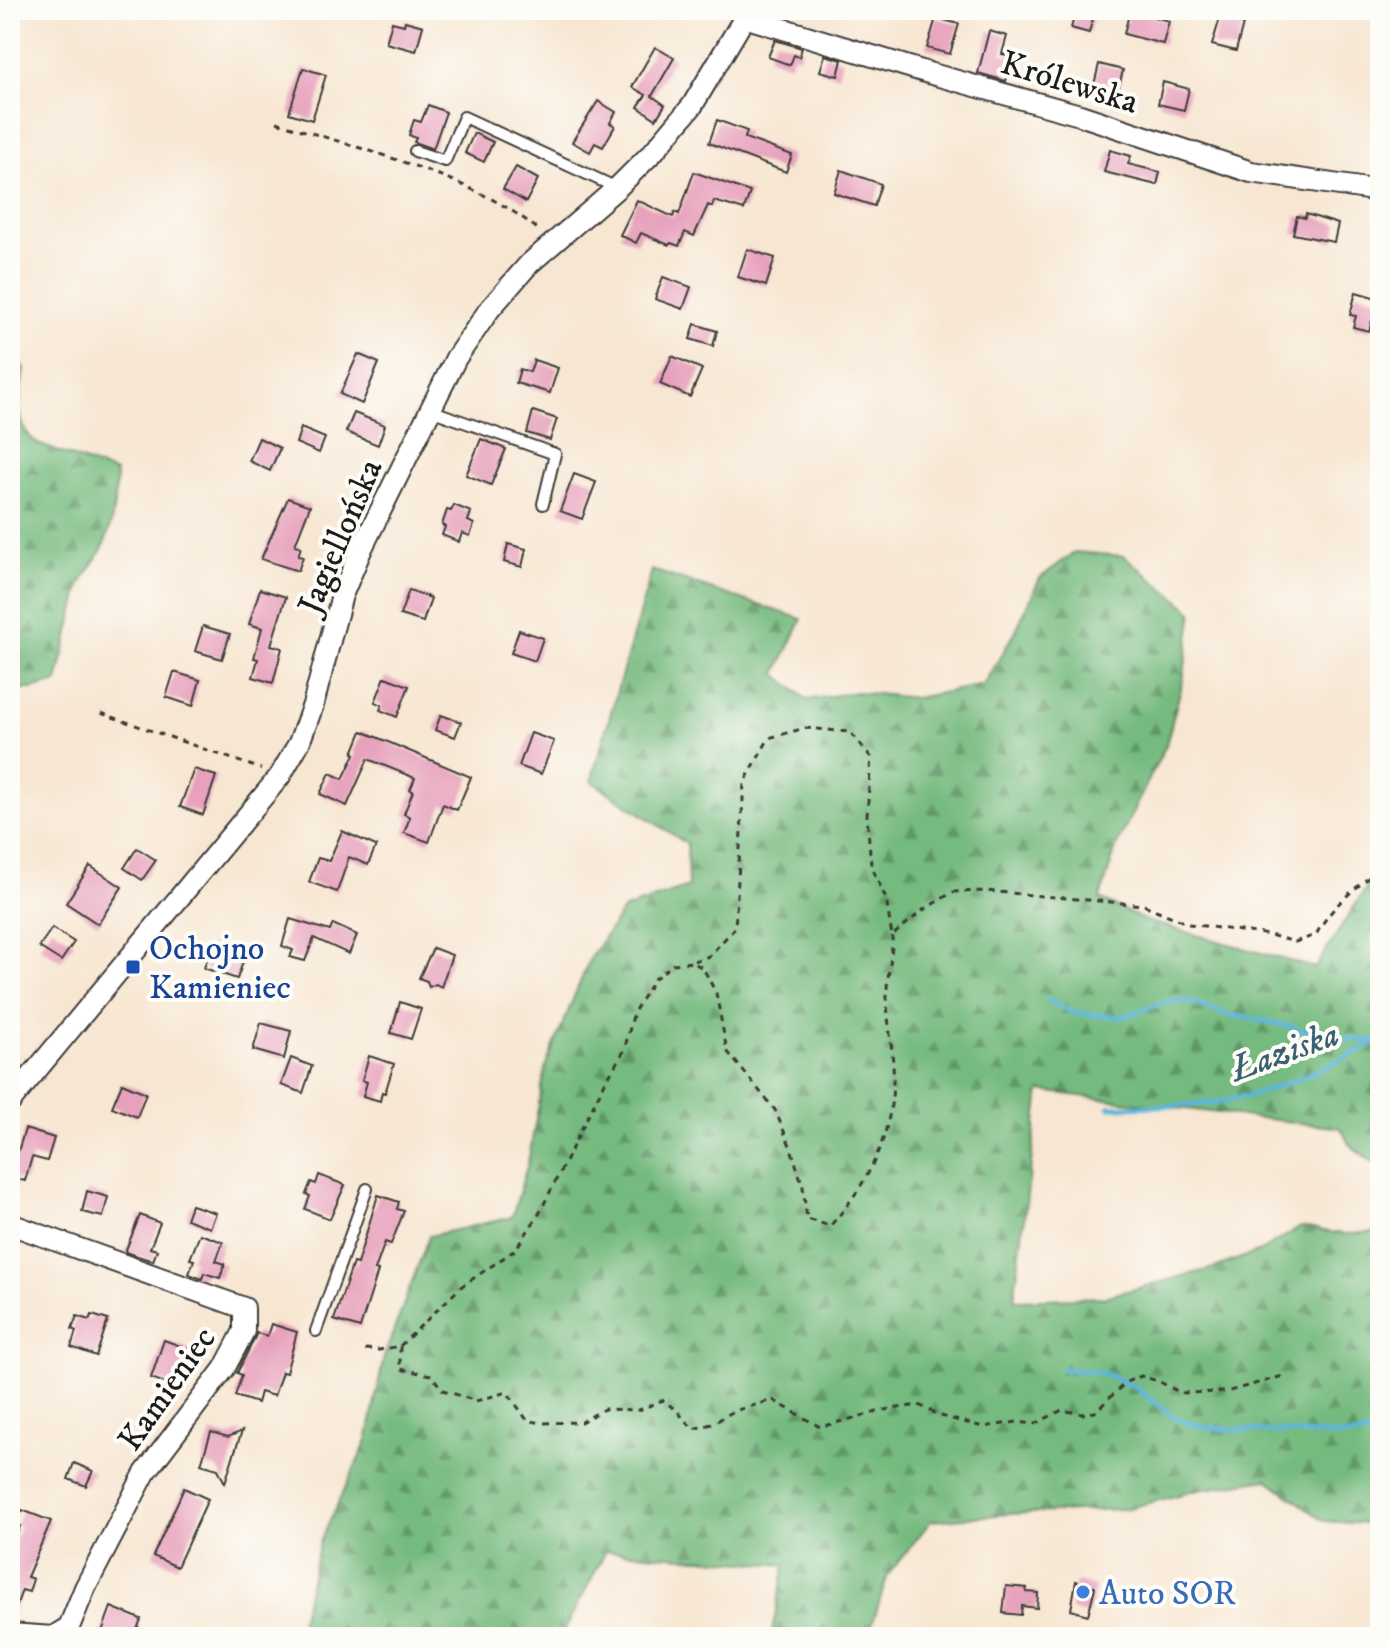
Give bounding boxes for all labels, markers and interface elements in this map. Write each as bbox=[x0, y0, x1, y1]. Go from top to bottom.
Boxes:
street label: Królewska bbox=[996, 42, 1144, 124]
street label: Jagiellońska bbox=[288, 453, 392, 623]
place label: Ochojno Kamieniec bbox=[149, 928, 291, 1009]
marker: Ochojno Kamieniec bbox=[124, 958, 142, 976]
water label: Łaziska bbox=[1223, 1012, 1345, 1093]
street label: Kamieniec bbox=[110, 1319, 226, 1459]
place label: Auto SOR bbox=[1099, 1573, 1236, 1615]
marker: Auto SOR bbox=[1074, 1583, 1092, 1601]

